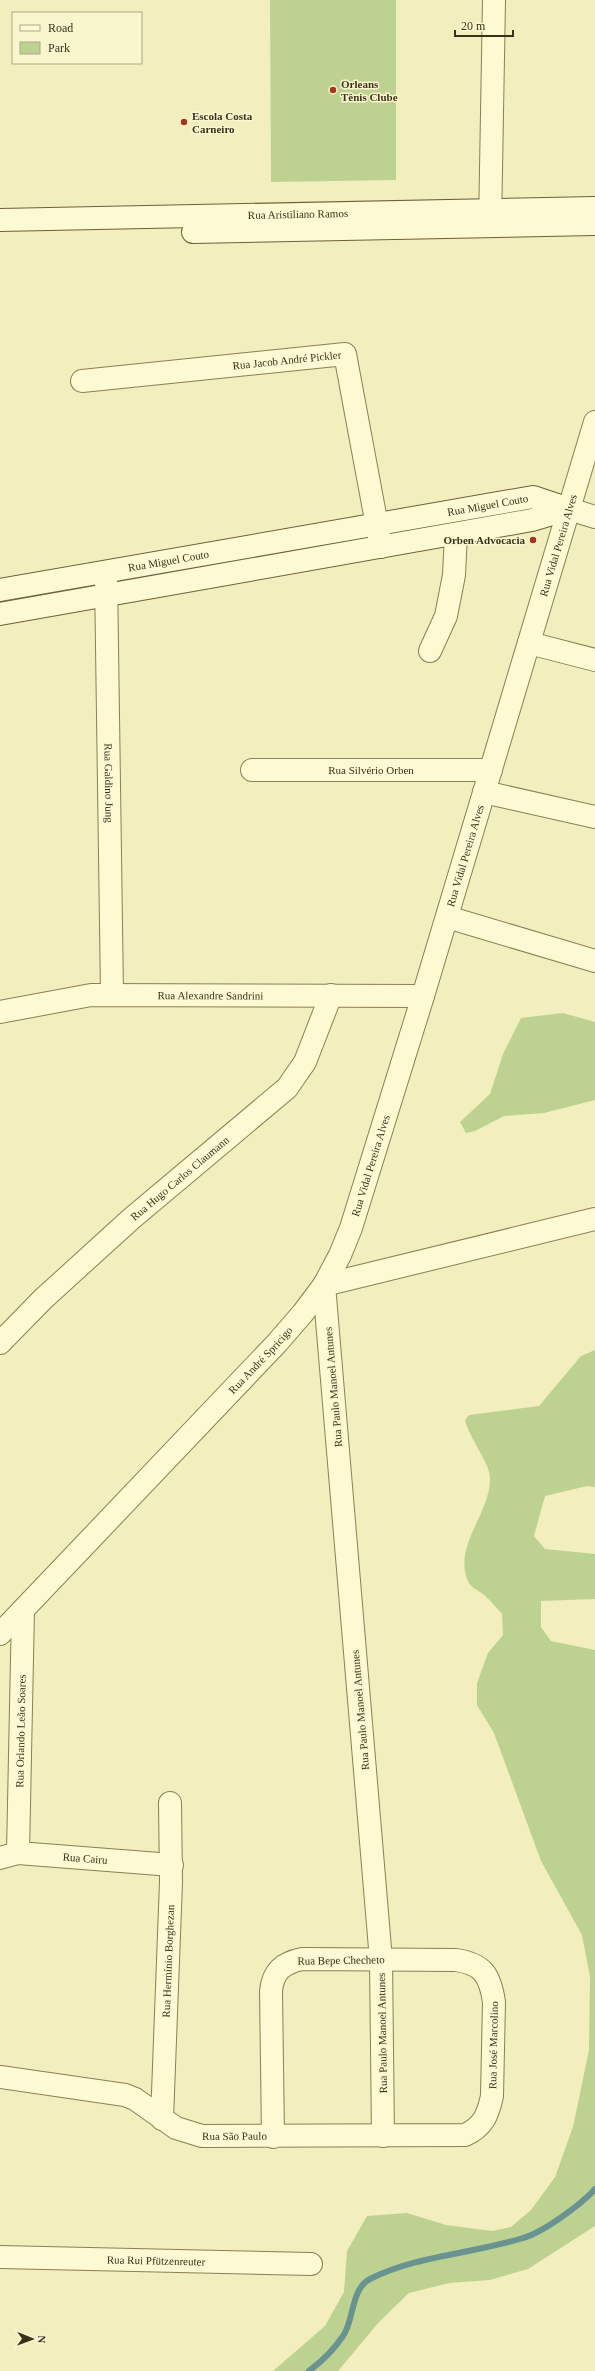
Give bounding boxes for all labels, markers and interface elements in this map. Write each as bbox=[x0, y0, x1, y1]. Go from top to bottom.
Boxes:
legend bbox=[12, 12, 142, 64]
scale bar bbox=[455, 12, 513, 38]
text: 20 m bbox=[461, 19, 486, 33]
text: Road bbox=[48, 21, 73, 35]
text: Park bbox=[48, 41, 70, 55]
place label: Orleans Tênis Clube bbox=[341, 78, 398, 103]
marker: Orleans Tênis Clube bbox=[328, 85, 338, 95]
place label: Escola Costa Carneiro bbox=[192, 110, 253, 135]
marker: Escola Costa Carneiro bbox=[179, 117, 189, 127]
street label: Rua Aristiliano Ramos bbox=[248, 207, 348, 221]
street label: Rua Jacob André Pickler bbox=[232, 348, 342, 372]
street label: Rua Miguel Couto bbox=[446, 492, 530, 518]
street label: Rua Vidal Pereira Alves bbox=[537, 493, 579, 598]
place label: Orben Advocacia bbox=[443, 534, 525, 546]
marker: Orben Advocacia bbox=[528, 535, 538, 545]
street label: Rua Miguel Couto bbox=[127, 548, 210, 574]
street label: Rua Galdino Jung bbox=[102, 743, 116, 823]
street label: Rua Silvério Orben bbox=[328, 764, 414, 776]
street label: Rua Vidal Pereira Alves bbox=[444, 803, 486, 908]
street label: Rua Alexandre Sandrini bbox=[158, 989, 263, 1002]
street label: Rua Vidal Pereira Alves bbox=[349, 1113, 392, 1218]
street label: Rua Hugo Carlos Claumann bbox=[128, 1133, 232, 1223]
street label: Rua André Spricigo bbox=[226, 1324, 295, 1396]
street label: Rua Paulo Manoel Antunes bbox=[322, 1326, 344, 1448]
street label: Rua Paulo Manoel Antunes bbox=[349, 1649, 371, 1771]
street label: Rua Orlando Leão Soares bbox=[13, 1674, 28, 1788]
street label: Rua Cairu bbox=[62, 1851, 108, 1866]
street label: Rua Hermínio Borghezan bbox=[160, 1904, 176, 2018]
street label: Rua Bepe Checheto bbox=[297, 1953, 385, 1967]
street label: Rua Paulo Manoel Antunes bbox=[375, 1973, 389, 2093]
street label: Rua José Marcolino bbox=[486, 2001, 500, 2089]
street label: Rua São Paulo bbox=[202, 2130, 267, 2142]
street label: Rua Rui Pfützenreuter bbox=[107, 2253, 206, 2268]
north arrow bbox=[12, 2319, 52, 2359]
text: N bbox=[36, 2335, 48, 2343]

